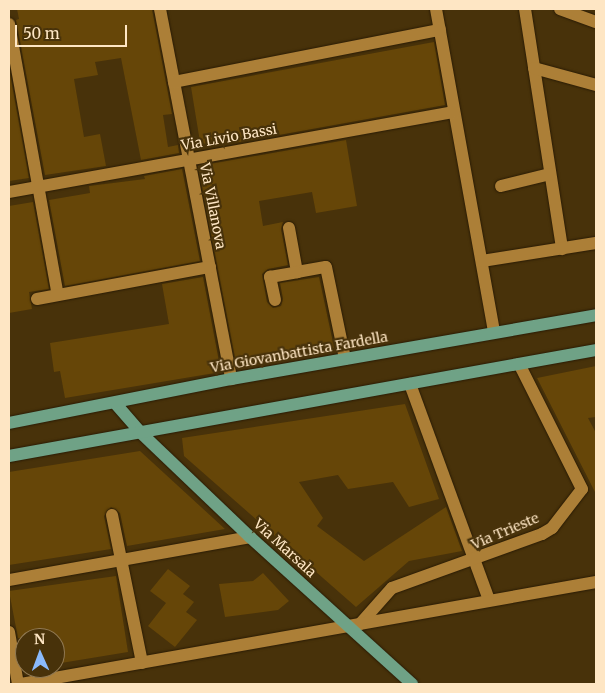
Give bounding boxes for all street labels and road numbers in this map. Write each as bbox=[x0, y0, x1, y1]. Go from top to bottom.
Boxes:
street label: Via Livio Bassi bbox=[180, 120, 278, 154]
street label: Via Villanova bbox=[196, 162, 230, 250]
street label: Via Giovanbattista Fardella bbox=[209, 328, 389, 376]
street label: Via Trieste bbox=[469, 509, 541, 553]
street label: Via Marsala bbox=[250, 515, 320, 581]

